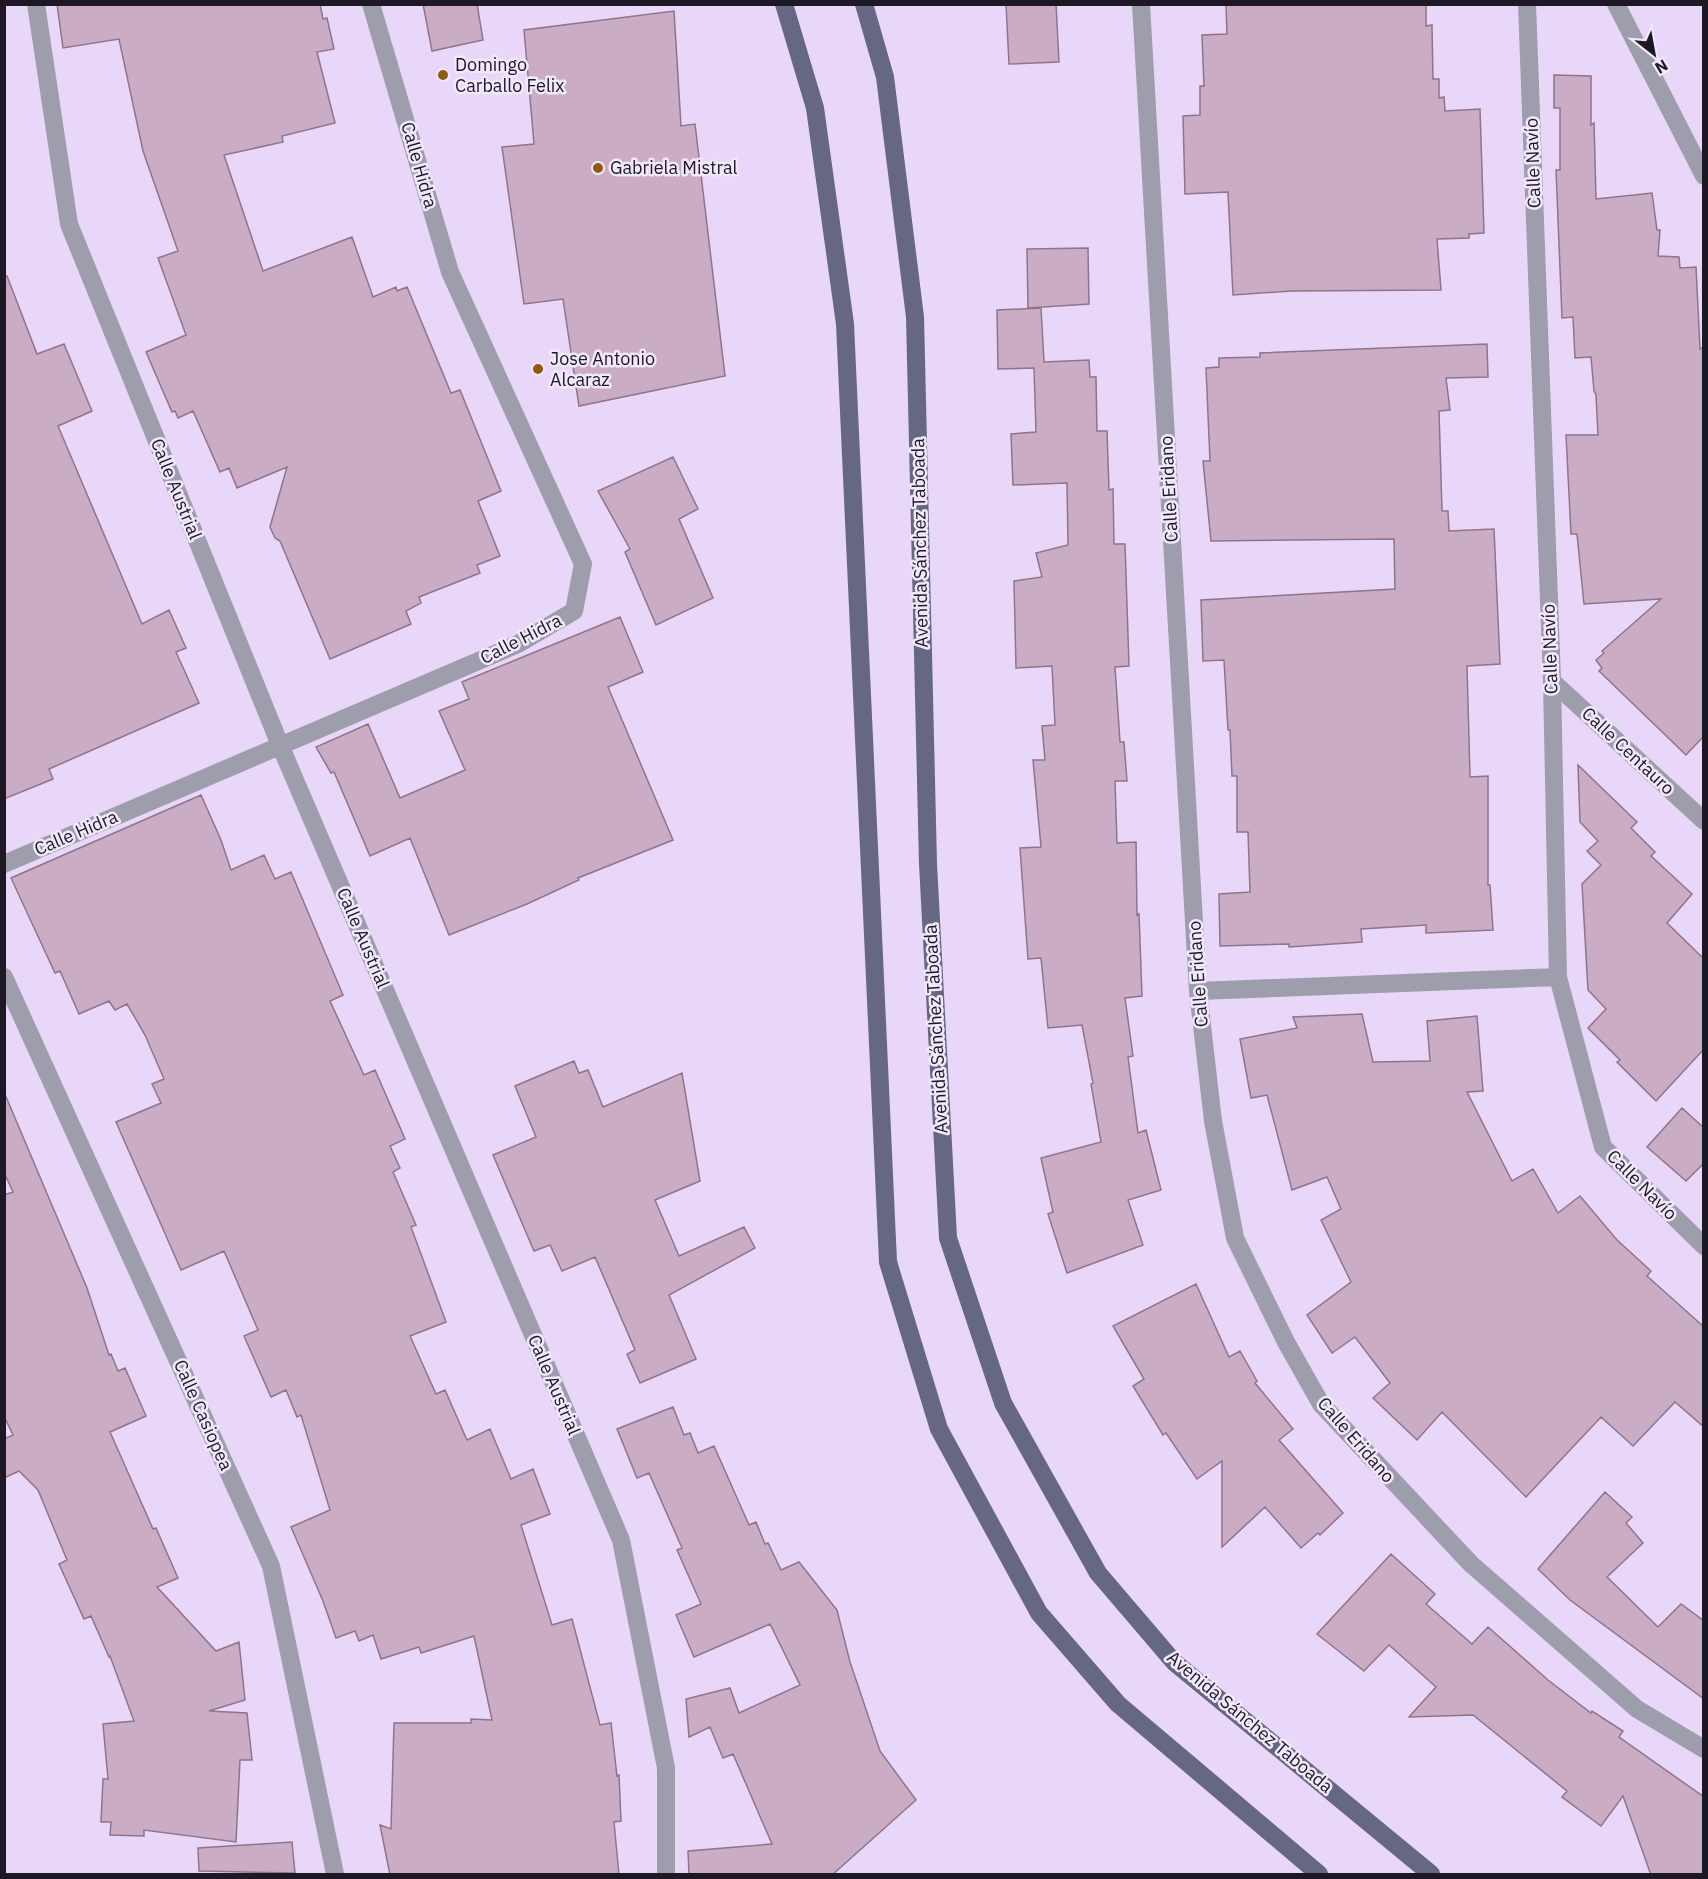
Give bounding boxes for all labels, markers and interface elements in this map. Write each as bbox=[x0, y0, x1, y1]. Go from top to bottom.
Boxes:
north arrow bbox=[1624, 24, 1684, 84]
place label: Domingo Carballo Felix bbox=[455, 53, 565, 97]
text: N bbox=[1652, 55, 1672, 78]
marker: Domingo Carballo Felix bbox=[436, 68, 450, 82]
street label: Calle Navío bbox=[1519, 118, 1546, 209]
street label: Calle Hidra bbox=[396, 119, 443, 211]
place label: Gabriela Mistral bbox=[610, 156, 738, 179]
marker: Gabriela Mistral bbox=[591, 161, 605, 175]
place label: Jose Antonio Alcaraz bbox=[550, 347, 655, 391]
marker: Jose Antonio Alcaraz bbox=[531, 362, 545, 376]
street label: Calle Austrial bbox=[146, 435, 207, 543]
street label: Calle Eridano bbox=[1154, 435, 1183, 543]
street label: Avenida Sánchez Taboada bbox=[906, 438, 933, 648]
street label: Calle Navío bbox=[1536, 604, 1563, 695]
street label: Calle Hidra bbox=[476, 608, 566, 669]
street label: Calle Centauro bbox=[1577, 702, 1680, 800]
street label: Calle Hidra bbox=[31, 805, 121, 860]
street label: Calle Austrial bbox=[332, 884, 395, 992]
street label: Calle Eridano bbox=[1182, 920, 1213, 1028]
street label: Avenida Sánchez Taboada bbox=[919, 923, 952, 1134]
street label: Calle Navío bbox=[1602, 1145, 1682, 1225]
street label: Calle Austrial bbox=[523, 1331, 586, 1439]
street label: Calle Casiopea bbox=[169, 1356, 238, 1474]
street label: Calle Eridano bbox=[1313, 1392, 1400, 1487]
street label: Avenida Sánchez Taboada bbox=[1163, 1645, 1338, 1798]

